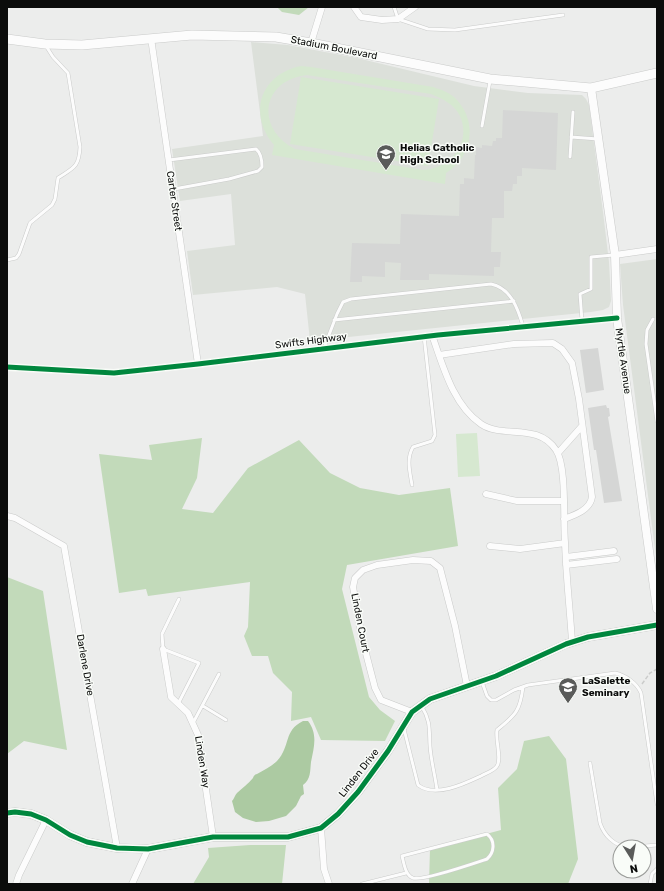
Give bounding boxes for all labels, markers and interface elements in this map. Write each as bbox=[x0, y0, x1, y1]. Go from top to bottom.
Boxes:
street label: Stadium Boulevard bbox=[290, 34, 378, 62]
place label: Helias Catholic High School bbox=[400, 142, 475, 166]
school or university icon: Helias Catholic High School bbox=[375, 143, 397, 171]
street label: Carter Street bbox=[164, 170, 184, 232]
street label: Myrtle Avenue bbox=[612, 327, 634, 395]
street label: Swifts Highway bbox=[274, 331, 348, 351]
street label: Linden Court bbox=[348, 592, 372, 654]
street label: Darlene Drive bbox=[74, 633, 96, 697]
place label: LaSalette Seminary bbox=[582, 675, 631, 699]
school or university icon: LaSalette Seminary bbox=[557, 676, 579, 704]
street label: Linden Way bbox=[192, 735, 212, 789]
street label: Linden Drive bbox=[336, 746, 382, 800]
north arrow bbox=[612, 839, 652, 879]
text: N bbox=[629, 861, 639, 875]

